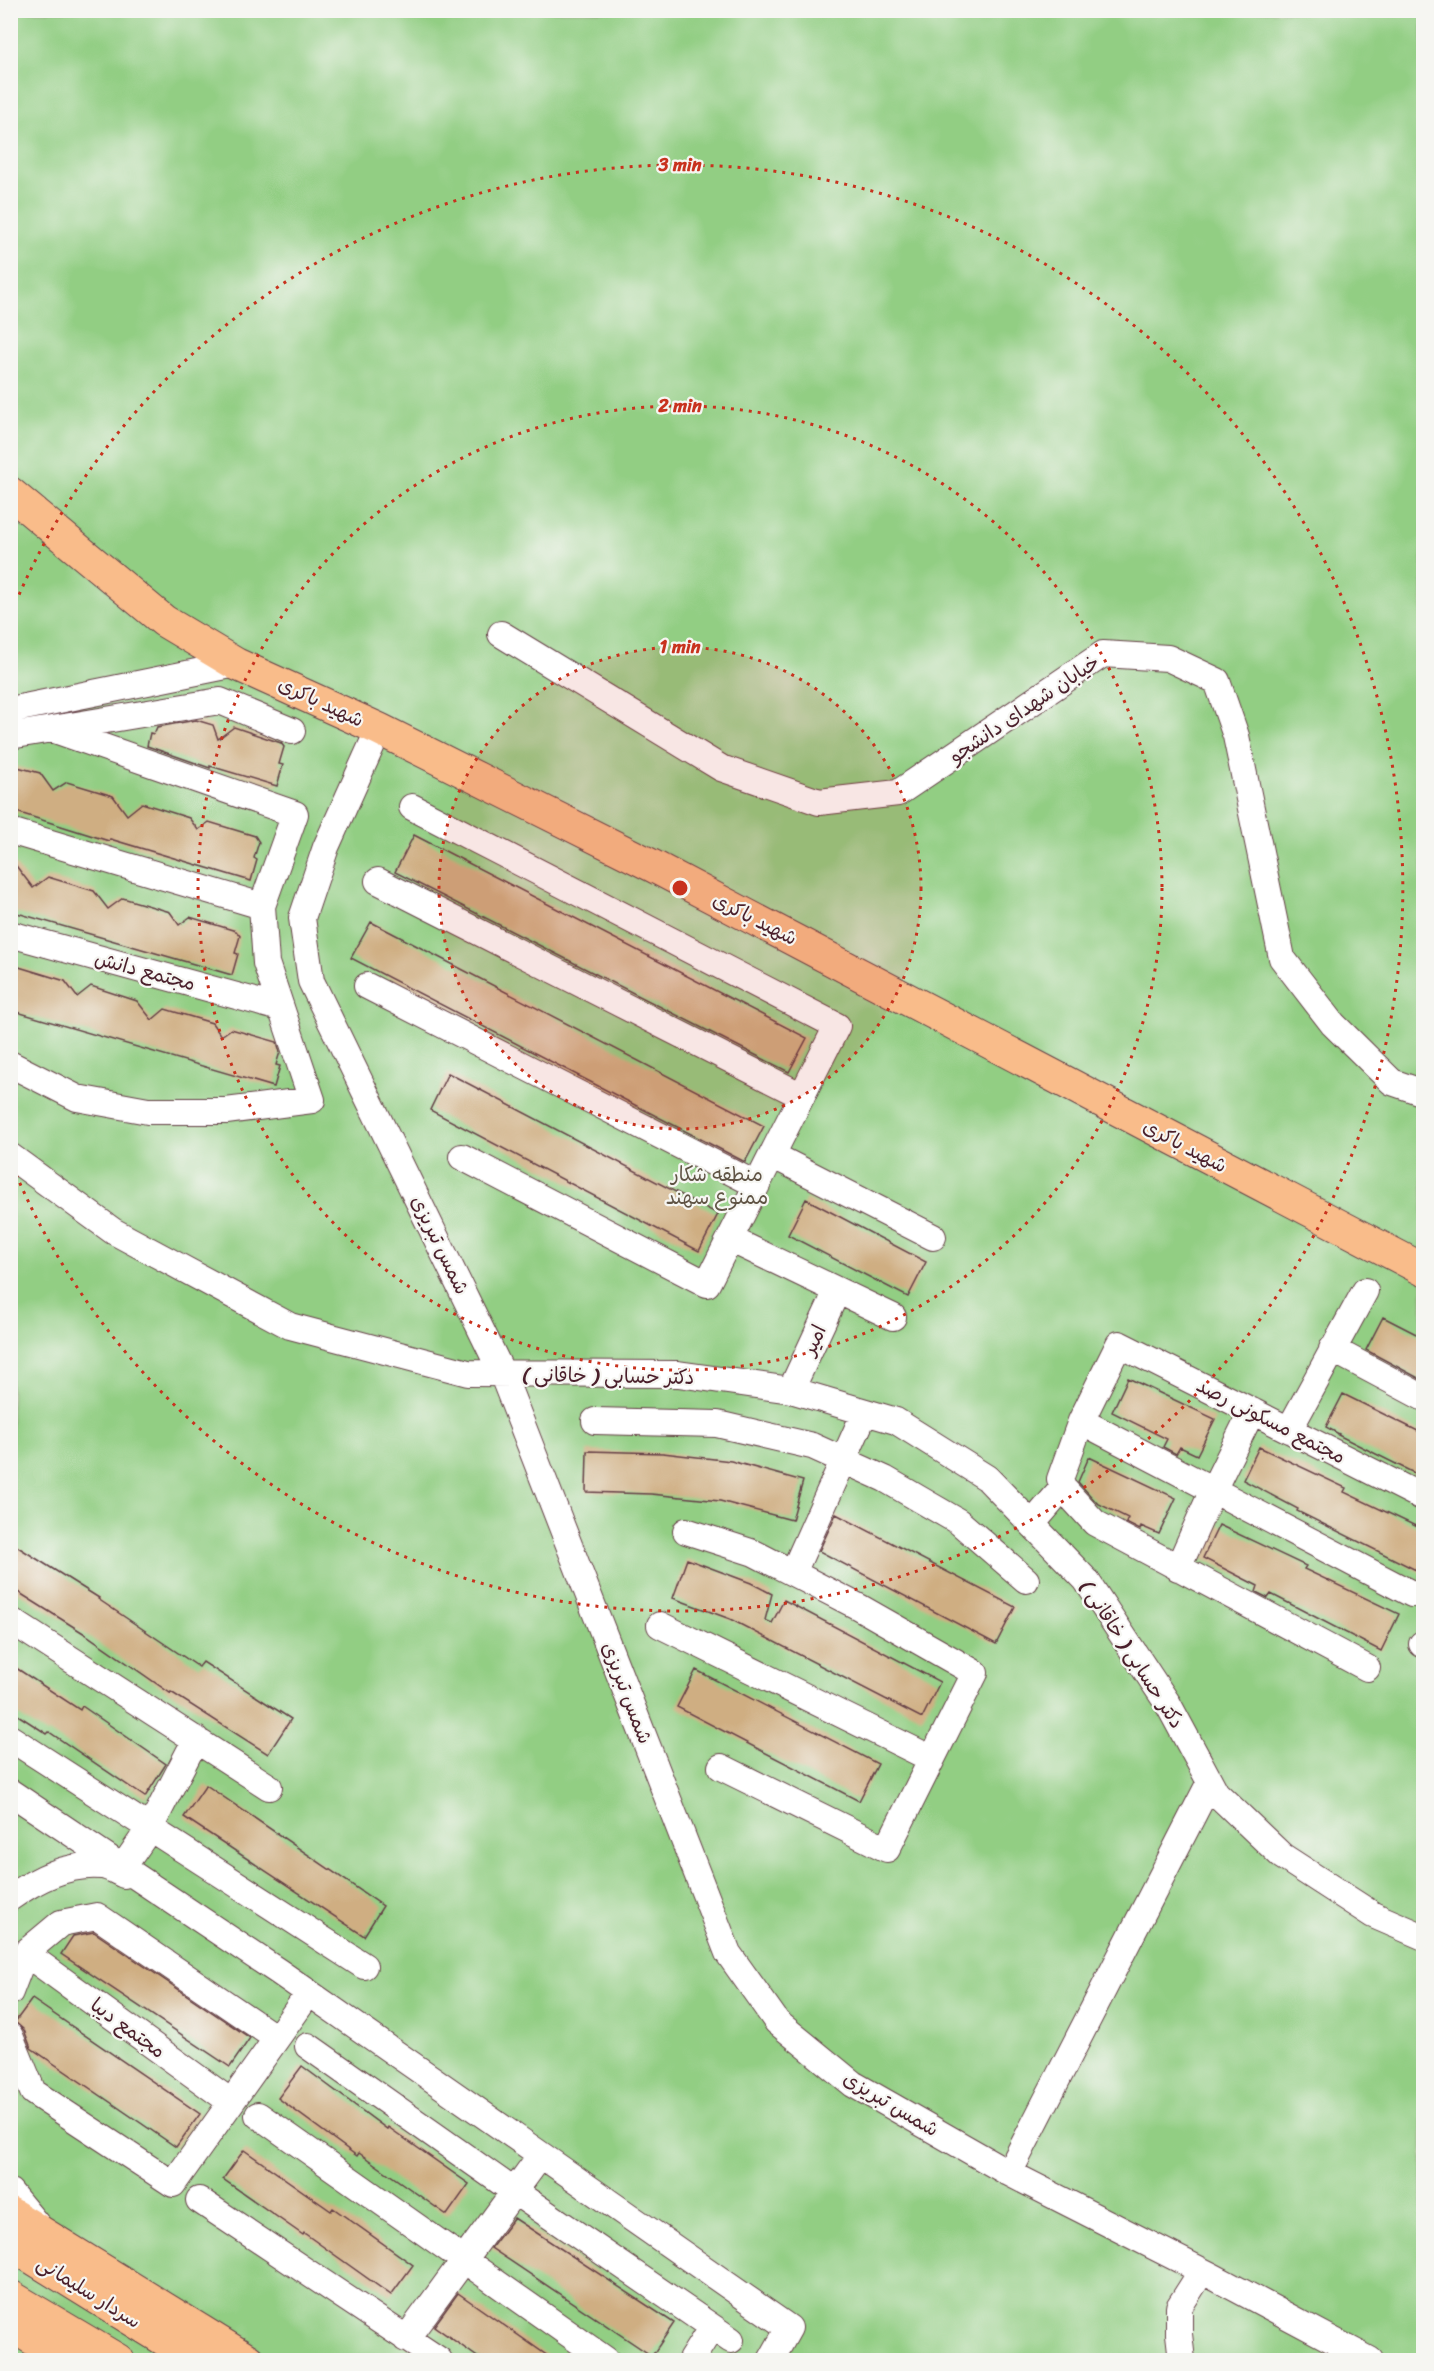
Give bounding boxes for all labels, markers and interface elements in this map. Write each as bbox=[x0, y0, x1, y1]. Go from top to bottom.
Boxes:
text: 3 min bbox=[657, 149, 702, 181]
text: 2 min bbox=[657, 390, 702, 422]
text: 1 min bbox=[660, 631, 701, 663]
street label: خیابان شهدای دانشجو bbox=[940, 645, 1107, 773]
street label: شهید باکری bbox=[272, 667, 370, 737]
centre of rings bbox=[670, 878, 690, 898]
street label: شهید باکری bbox=[706, 883, 804, 955]
street label: مجتمع دانش bbox=[91, 941, 199, 1001]
street label: شهید باکری bbox=[1136, 1109, 1234, 1183]
park label: منطقه شکار ممنوع سهند bbox=[666, 1157, 768, 1215]
street label: شمس تبریزی bbox=[401, 1189, 479, 1301]
street label: امیر bbox=[791, 1319, 836, 1363]
street label: دکتر حسابی ( خاقانی ) bbox=[521, 1357, 695, 1395]
street label: مجتمع مسکونی رصد bbox=[1190, 1368, 1352, 1474]
street label: دکتر حسابی ( خاقانی ) bbox=[1070, 1572, 1194, 1736]
street label: شمس تبریزی bbox=[592, 1637, 662, 1749]
street label: مجتمع دیبا bbox=[83, 1988, 173, 2068]
street label: شمس تبریزی bbox=[836, 2061, 946, 2147]
street label: سردار سلیمانی bbox=[30, 2246, 148, 2338]

